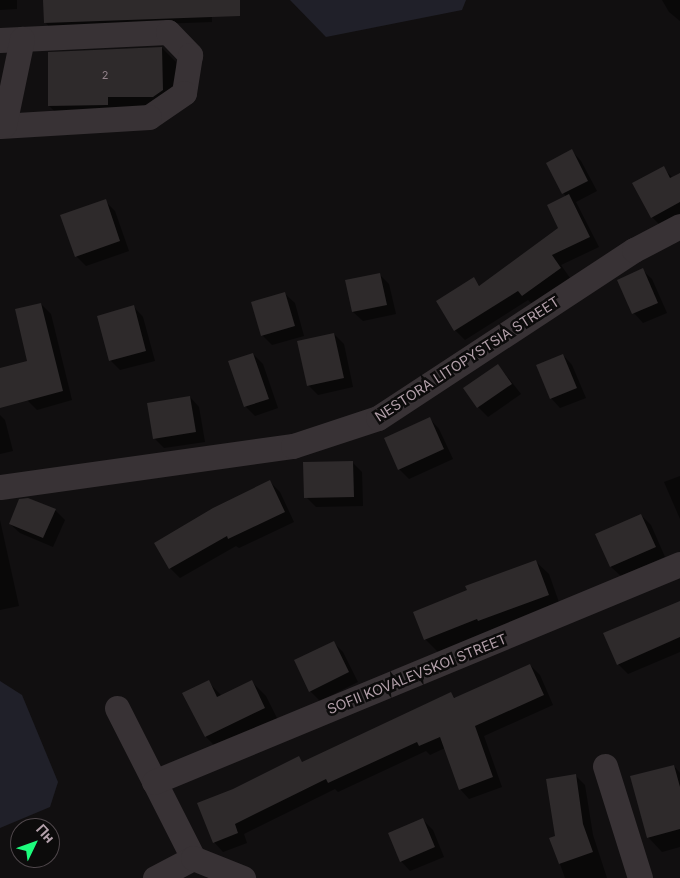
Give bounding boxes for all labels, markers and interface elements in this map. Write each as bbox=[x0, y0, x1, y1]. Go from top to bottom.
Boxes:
house number: 2 bbox=[102, 68, 108, 82]
street label: NESTORA LITOPYSTSIA STREET bbox=[372, 293, 562, 425]
street label: SOFII KOVALEVSKOI STREET bbox=[325, 630, 509, 718]
north arrow bbox=[10, 818, 60, 868]
text: Пн bbox=[33, 820, 59, 846]

